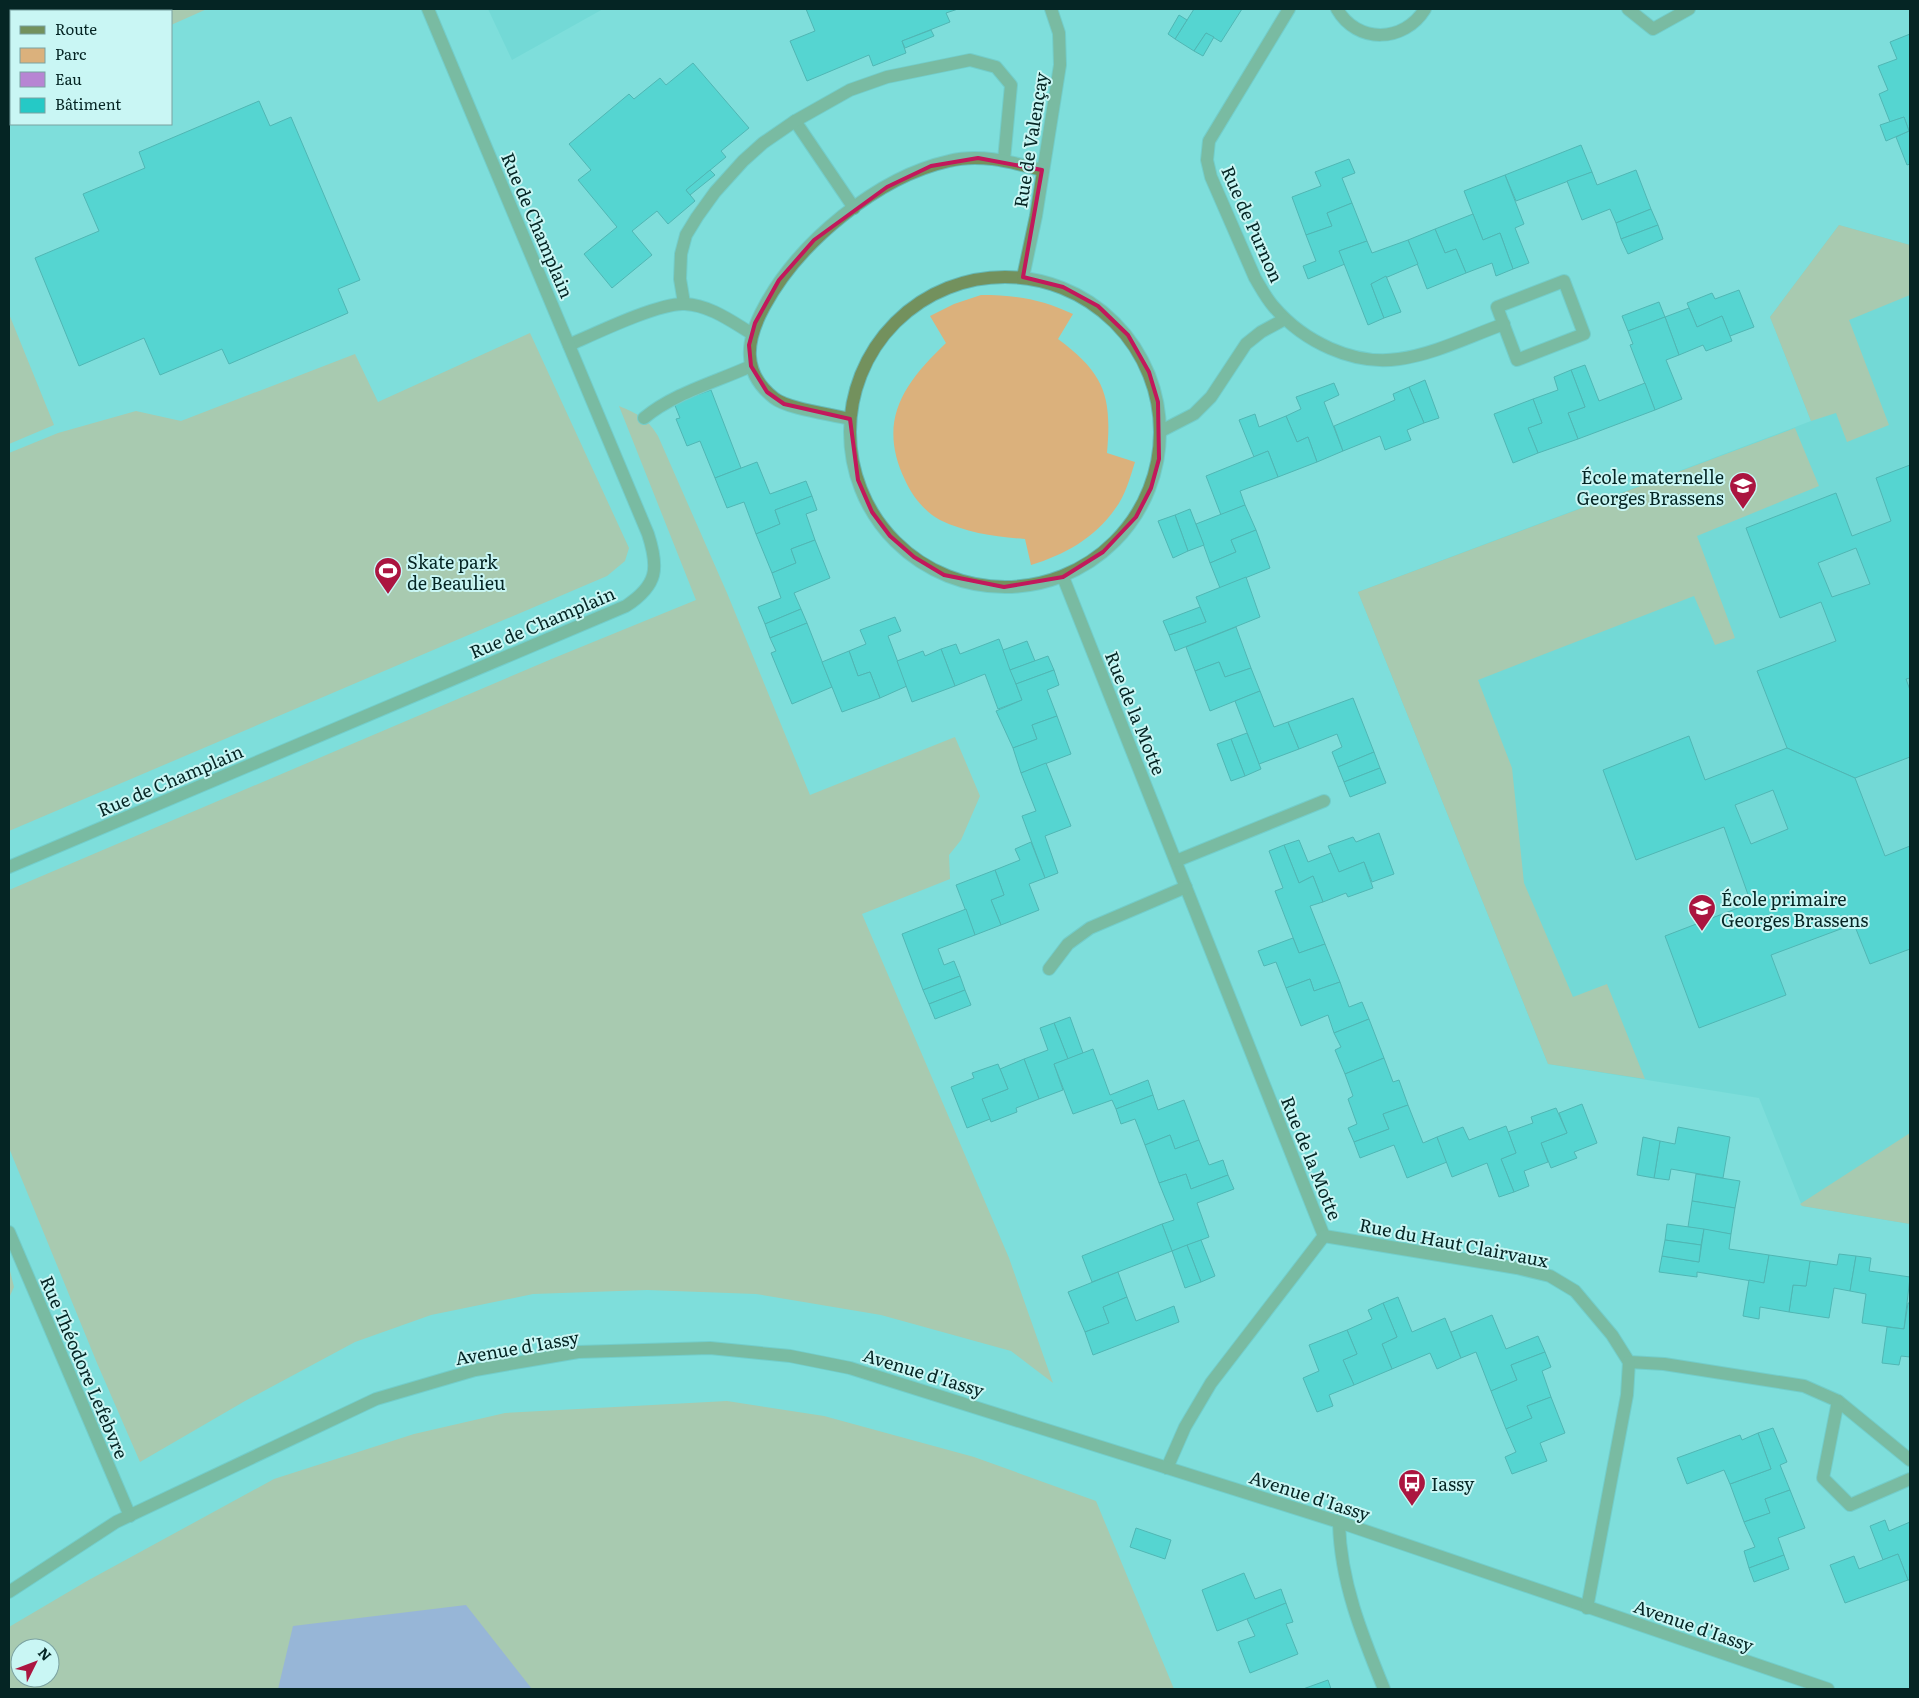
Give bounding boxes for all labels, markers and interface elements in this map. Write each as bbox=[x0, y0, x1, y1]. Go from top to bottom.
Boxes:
legend bbox=[10, 10, 172, 125]
text: Route bbox=[55, 17, 97, 40]
text: Parc bbox=[55, 42, 87, 65]
text: Eau bbox=[55, 67, 82, 90]
street label: Rue de Valençay bbox=[1006, 70, 1054, 210]
text: Bâtiment bbox=[55, 92, 121, 115]
street label: Rue de Champlain bbox=[495, 148, 581, 302]
street label: Rue de Purnon bbox=[1215, 161, 1291, 287]
place label: École maternelle Georges Brassens bbox=[1577, 463, 1724, 511]
school or university icon: École maternelle Georges Brassens bbox=[1728, 471, 1758, 510]
place label: Skate park de Beaulieu bbox=[407, 548, 505, 596]
sports icon: Skate park de Beaulieu bbox=[373, 556, 403, 595]
street label: Rue de Champlain bbox=[465, 579, 619, 665]
street label: Rue de la Motte bbox=[1099, 647, 1173, 779]
street label: Rue de Champlain bbox=[93, 737, 247, 823]
place label: École primaire Georges Brassens bbox=[1721, 885, 1868, 933]
school or university icon: École primaire Georges Brassens bbox=[1687, 893, 1717, 932]
street label: Rue de la Motte bbox=[1275, 1092, 1349, 1224]
street label: Rue du Haut Clairvaux bbox=[1357, 1210, 1552, 1274]
street label: Rue Théodore Lefebvre bbox=[34, 1271, 136, 1463]
street label: Avenue d'Iassy bbox=[453, 1323, 582, 1371]
street label: Avenue d'Iassy bbox=[860, 1341, 989, 1403]
street label: Avenue d'Iassy bbox=[1246, 1463, 1374, 1527]
bus stop icon: Iassy bbox=[1397, 1468, 1427, 1507]
place label: Iassy bbox=[1431, 1470, 1475, 1497]
street label: Avenue d'Iassy bbox=[1630, 1592, 1758, 1658]
north arrow bbox=[10, 1638, 60, 1688]
text: N bbox=[34, 1643, 57, 1665]

